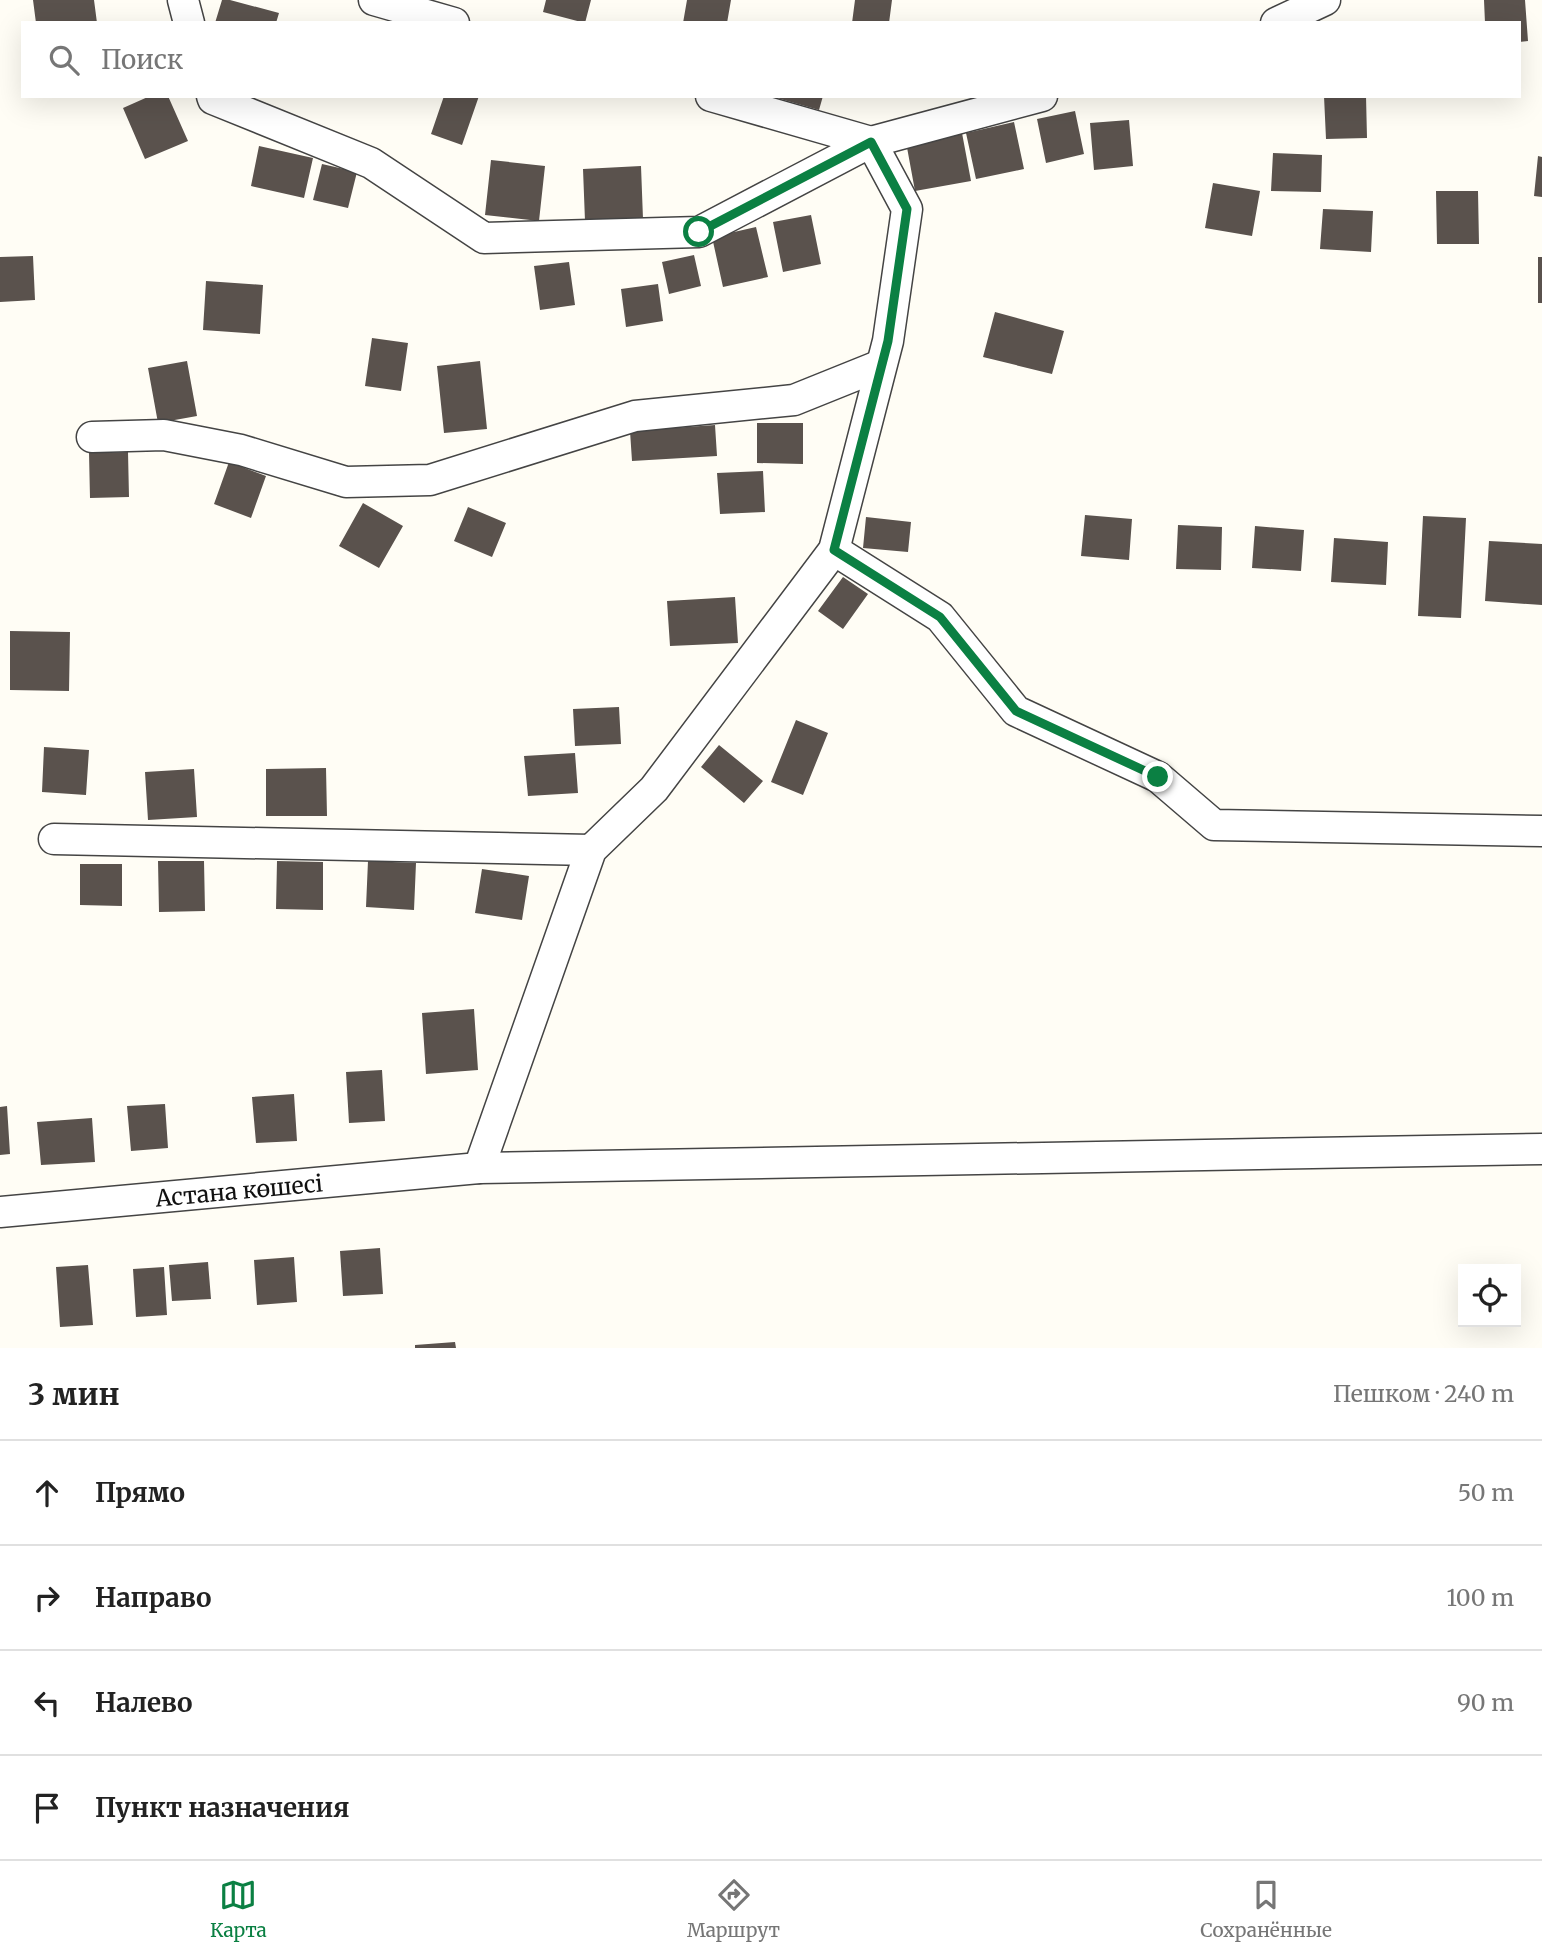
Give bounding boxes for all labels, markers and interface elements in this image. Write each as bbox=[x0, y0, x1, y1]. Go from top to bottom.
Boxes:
search box bbox=[21, 21, 1521, 98]
icon: search bbox=[45, 41, 83, 79]
text: Поиск bbox=[101, 43, 183, 76]
route start bbox=[683, 216, 714, 247]
route end bbox=[1142, 761, 1173, 792]
street label: Астана көшесі bbox=[153, 1168, 324, 1212]
map controls bbox=[1458, 1264, 1521, 1327]
button: locate bbox=[1458, 1264, 1521, 1327]
text: 3 мин bbox=[28, 1375, 120, 1413]
text: Пешком · 240 m bbox=[1333, 1379, 1514, 1408]
icon: ahead bbox=[28, 1474, 66, 1512]
text: Прямо bbox=[95, 1476, 185, 1509]
text: 50 m bbox=[1458, 1478, 1514, 1507]
icon: right bbox=[28, 1579, 66, 1617]
text: Направо bbox=[95, 1581, 212, 1614]
text: 100 m bbox=[1446, 1583, 1514, 1612]
icon: left bbox=[28, 1684, 66, 1722]
text: Налево bbox=[95, 1686, 193, 1719]
text: 90 m bbox=[1457, 1688, 1514, 1717]
icon: arrive bbox=[28, 1789, 66, 1827]
text: Пункт назначения bbox=[95, 1791, 349, 1824]
tab: Карта bbox=[210, 1876, 267, 1942]
tab: Маршрут bbox=[687, 1876, 780, 1942]
tab: Сохранённые bbox=[1200, 1876, 1332, 1942]

